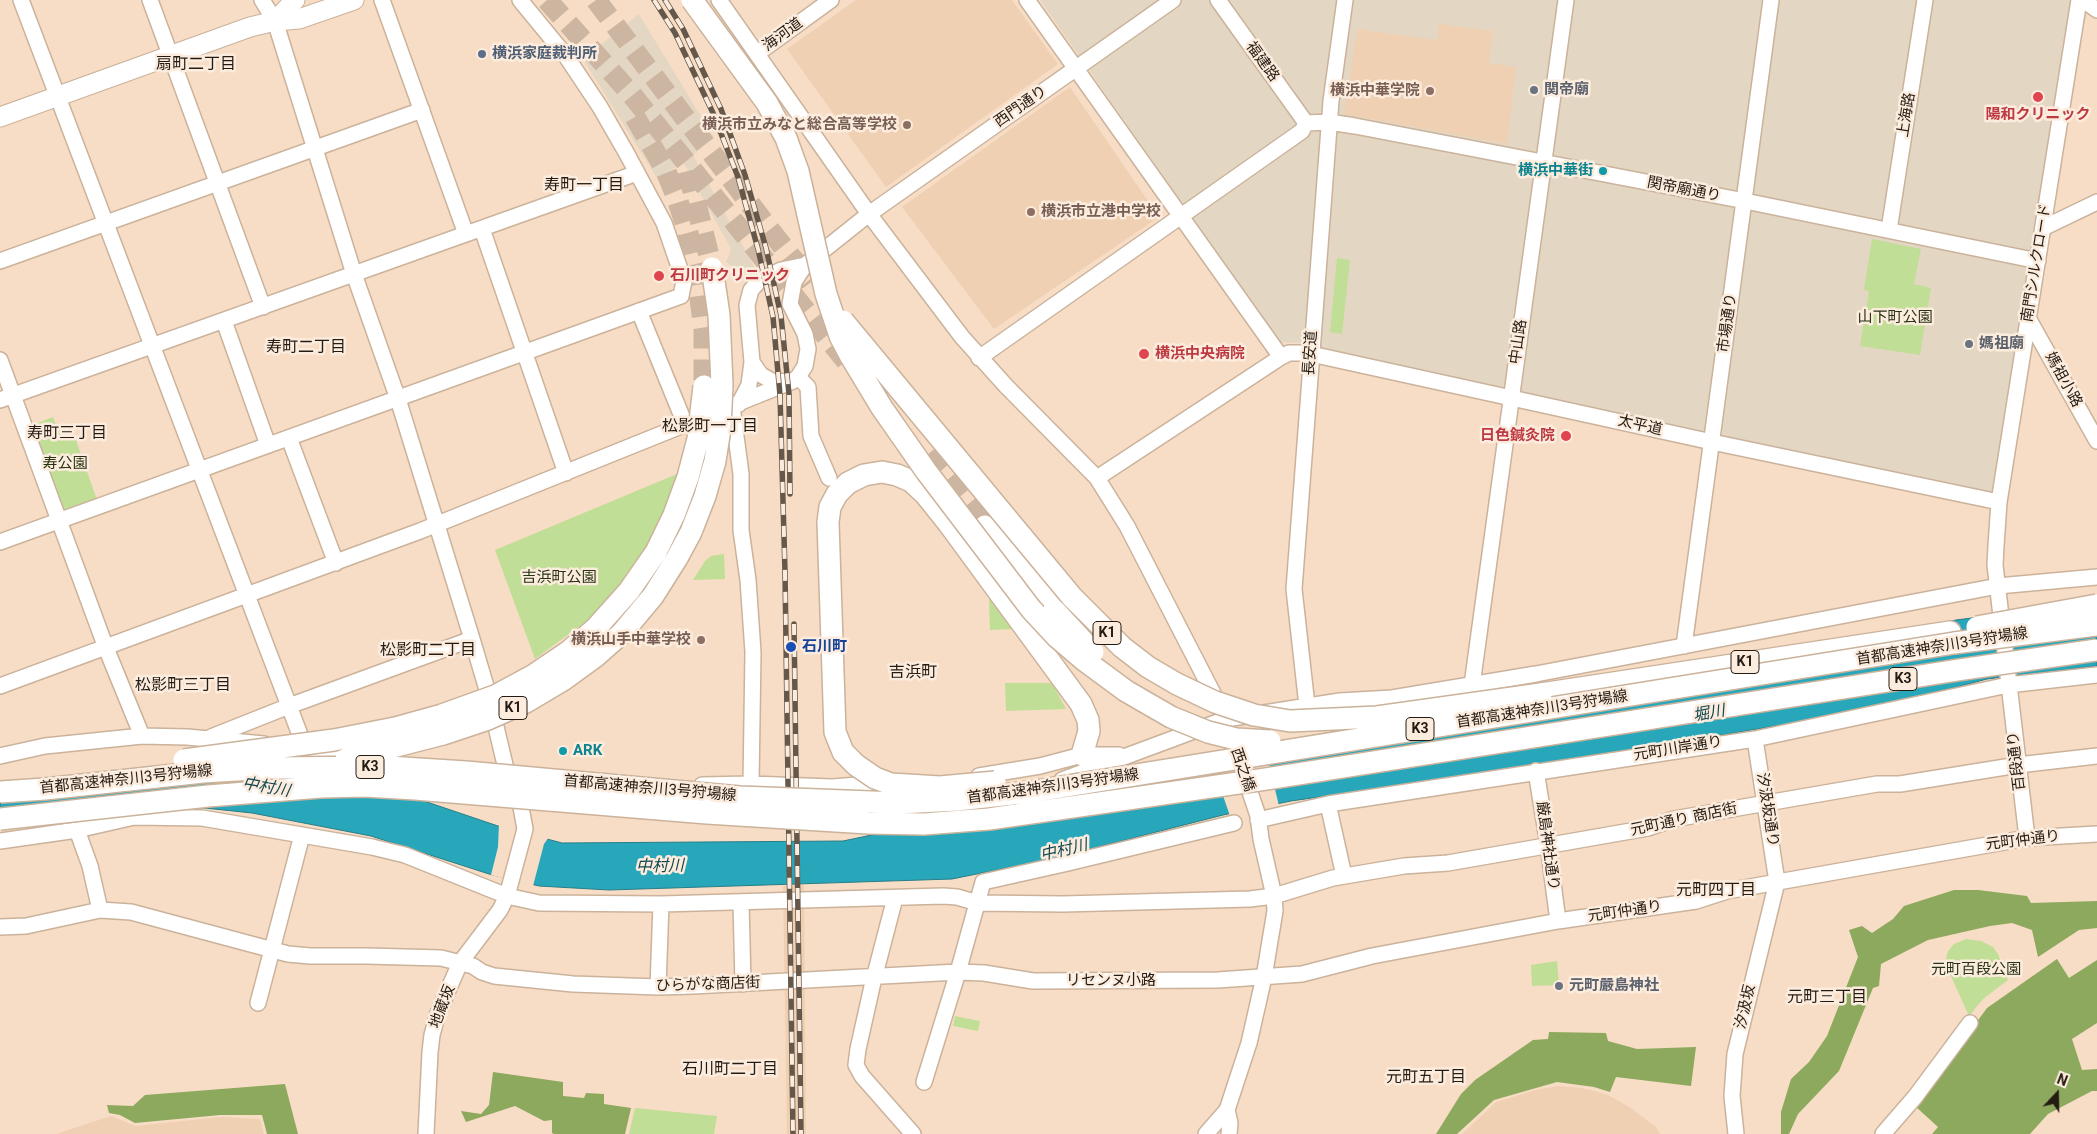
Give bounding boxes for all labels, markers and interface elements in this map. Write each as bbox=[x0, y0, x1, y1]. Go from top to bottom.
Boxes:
street label: 海河道 bbox=[760, 14, 806, 56]
street label: 福建路 bbox=[1241, 39, 1283, 85]
place label: 横浜家庭裁判所 bbox=[492, 45, 597, 63]
marker: 横浜家庭裁判所 bbox=[476, 48, 488, 60]
district label: 扇町二丁目 bbox=[156, 55, 236, 75]
place label: 関帝廟 bbox=[1544, 81, 1589, 99]
street label: 西門通り bbox=[991, 82, 1051, 132]
place label: 横浜中華学院 bbox=[1330, 82, 1420, 100]
marker: 関帝廟 bbox=[1528, 84, 1540, 96]
marker: 横浜中華学院 bbox=[1424, 85, 1436, 97]
marker: 陽和クリニック bbox=[2031, 90, 2045, 104]
street label: 上海路 bbox=[1895, 91, 1919, 139]
place label: 陽和クリニック bbox=[1986, 106, 2090, 124]
place label: 横浜市立みなと総合高等学校 bbox=[702, 116, 897, 134]
marker: 横浜市立みなと総合高等学校 bbox=[901, 119, 913, 131]
place label: 横浜中華街 bbox=[1518, 162, 1593, 180]
marker: 横浜中華街 bbox=[1597, 165, 1609, 177]
street label: 関帝廟通り bbox=[1645, 174, 1723, 206]
district label: 寿町一丁目 bbox=[544, 176, 624, 196]
street label: 南門シルクロード bbox=[2019, 202, 2055, 324]
place label: 横浜市立港中学校 bbox=[1041, 203, 1161, 221]
marker: 横浜市立港中学校 bbox=[1025, 206, 1037, 218]
place label: 石川町クリニック bbox=[670, 267, 790, 285]
marker: 石川町クリニック bbox=[652, 269, 666, 283]
street label: 市場通り bbox=[1715, 292, 1741, 354]
park label: 山下町公園 bbox=[1858, 309, 1932, 327]
street label: 中山路 bbox=[1507, 318, 1531, 366]
street label: 長安道 bbox=[1300, 330, 1322, 376]
place label: 媽祖廟 bbox=[1979, 335, 2024, 353]
district label: 寿町二丁目 bbox=[266, 338, 346, 358]
marker: 媽祖廟 bbox=[1963, 338, 1975, 350]
place label: 横浜中央病院 bbox=[1155, 345, 1245, 363]
marker: 横浜中央病院 bbox=[1137, 347, 1151, 361]
street label: 媽祖小路 bbox=[2041, 349, 2085, 411]
street label: 太平道 bbox=[1616, 412, 1664, 440]
district label: 松影町一丁目 bbox=[662, 417, 758, 437]
district label: 寿町三丁目 bbox=[27, 424, 107, 444]
place label: 日色鍼灸院 bbox=[1480, 427, 1555, 445]
marker: 日色鍼灸院 bbox=[1559, 429, 1573, 443]
park label: 寿公園 bbox=[43, 455, 87, 473]
park label: 吉浜町公園 bbox=[522, 569, 596, 587]
road number: K1 bbox=[1093, 622, 1121, 644]
street label: 首都高速神奈川3号狩場線 bbox=[1855, 625, 2029, 669]
place label: 横浜山手中華学校 bbox=[571, 631, 691, 649]
marker: 横浜山手中華学校 bbox=[695, 634, 707, 646]
place label: 石川町 bbox=[802, 638, 847, 656]
marker: 石川町 bbox=[784, 640, 798, 654]
district label: 松影町二丁目 bbox=[380, 641, 476, 661]
road number: K1 bbox=[1731, 650, 1759, 674]
district label: 吉浜町 bbox=[889, 663, 937, 683]
road number: K3 bbox=[1889, 668, 1917, 691]
district label: 松影町三丁目 bbox=[135, 676, 231, 696]
street label: 首都高速神奈川3号狩場線 bbox=[1455, 688, 1629, 732]
road number: K1 bbox=[499, 696, 527, 720]
water label: 堀川 bbox=[1692, 702, 1726, 726]
road number: K3 bbox=[1406, 718, 1434, 741]
street label: 百段通り bbox=[2004, 730, 2030, 792]
street label: 元町川岸通り bbox=[1632, 733, 1724, 765]
place label: ARK bbox=[573, 742, 602, 760]
marker: ARK bbox=[557, 745, 569, 757]
street label: 西之橋 bbox=[1226, 746, 1258, 794]
road number: K3 bbox=[356, 756, 384, 779]
street label: 首都高速神奈川3号狩場線 bbox=[39, 762, 213, 798]
street label: 首都高速神奈川3号狩場線 bbox=[966, 766, 1140, 808]
street label: 首都高速神奈川3号狩場線 bbox=[563, 772, 737, 806]
street label: 汐汲坂通り bbox=[1752, 772, 1782, 848]
water label: 中村川 bbox=[241, 774, 291, 802]
street label: 厳島神社通り bbox=[1532, 800, 1562, 892]
street label: 元町通り 商店街 bbox=[1629, 800, 1739, 840]
street label: 元町仲通り bbox=[1985, 827, 2061, 855]
water label: 中村川 bbox=[1038, 836, 1090, 866]
water label: 中村川 bbox=[636, 857, 684, 877]
district label: 元町四丁目 bbox=[1676, 881, 1756, 901]
street label: 元町仲通り bbox=[1587, 898, 1663, 926]
park label: 元町百段公園 bbox=[1931, 961, 2021, 979]
street label: リセンヌ小路 bbox=[1066, 972, 1156, 990]
street label: ひらがな商店街 bbox=[655, 974, 761, 996]
place label: 元町嚴島神社 bbox=[1569, 977, 1659, 995]
marker: 元町嚴島神社 bbox=[1553, 980, 1565, 992]
street label: 地蔵坂 bbox=[427, 983, 459, 1031]
street label: 汐汲坂 bbox=[1732, 983, 1760, 1031]
district label: 元町三丁目 bbox=[1787, 988, 1867, 1008]
district label: 石川町二丁目 bbox=[682, 1060, 778, 1080]
district label: 元町五丁目 bbox=[1386, 1068, 1466, 1088]
north arrow bbox=[2032, 1069, 2082, 1119]
text: N bbox=[2055, 1071, 2070, 1089]

